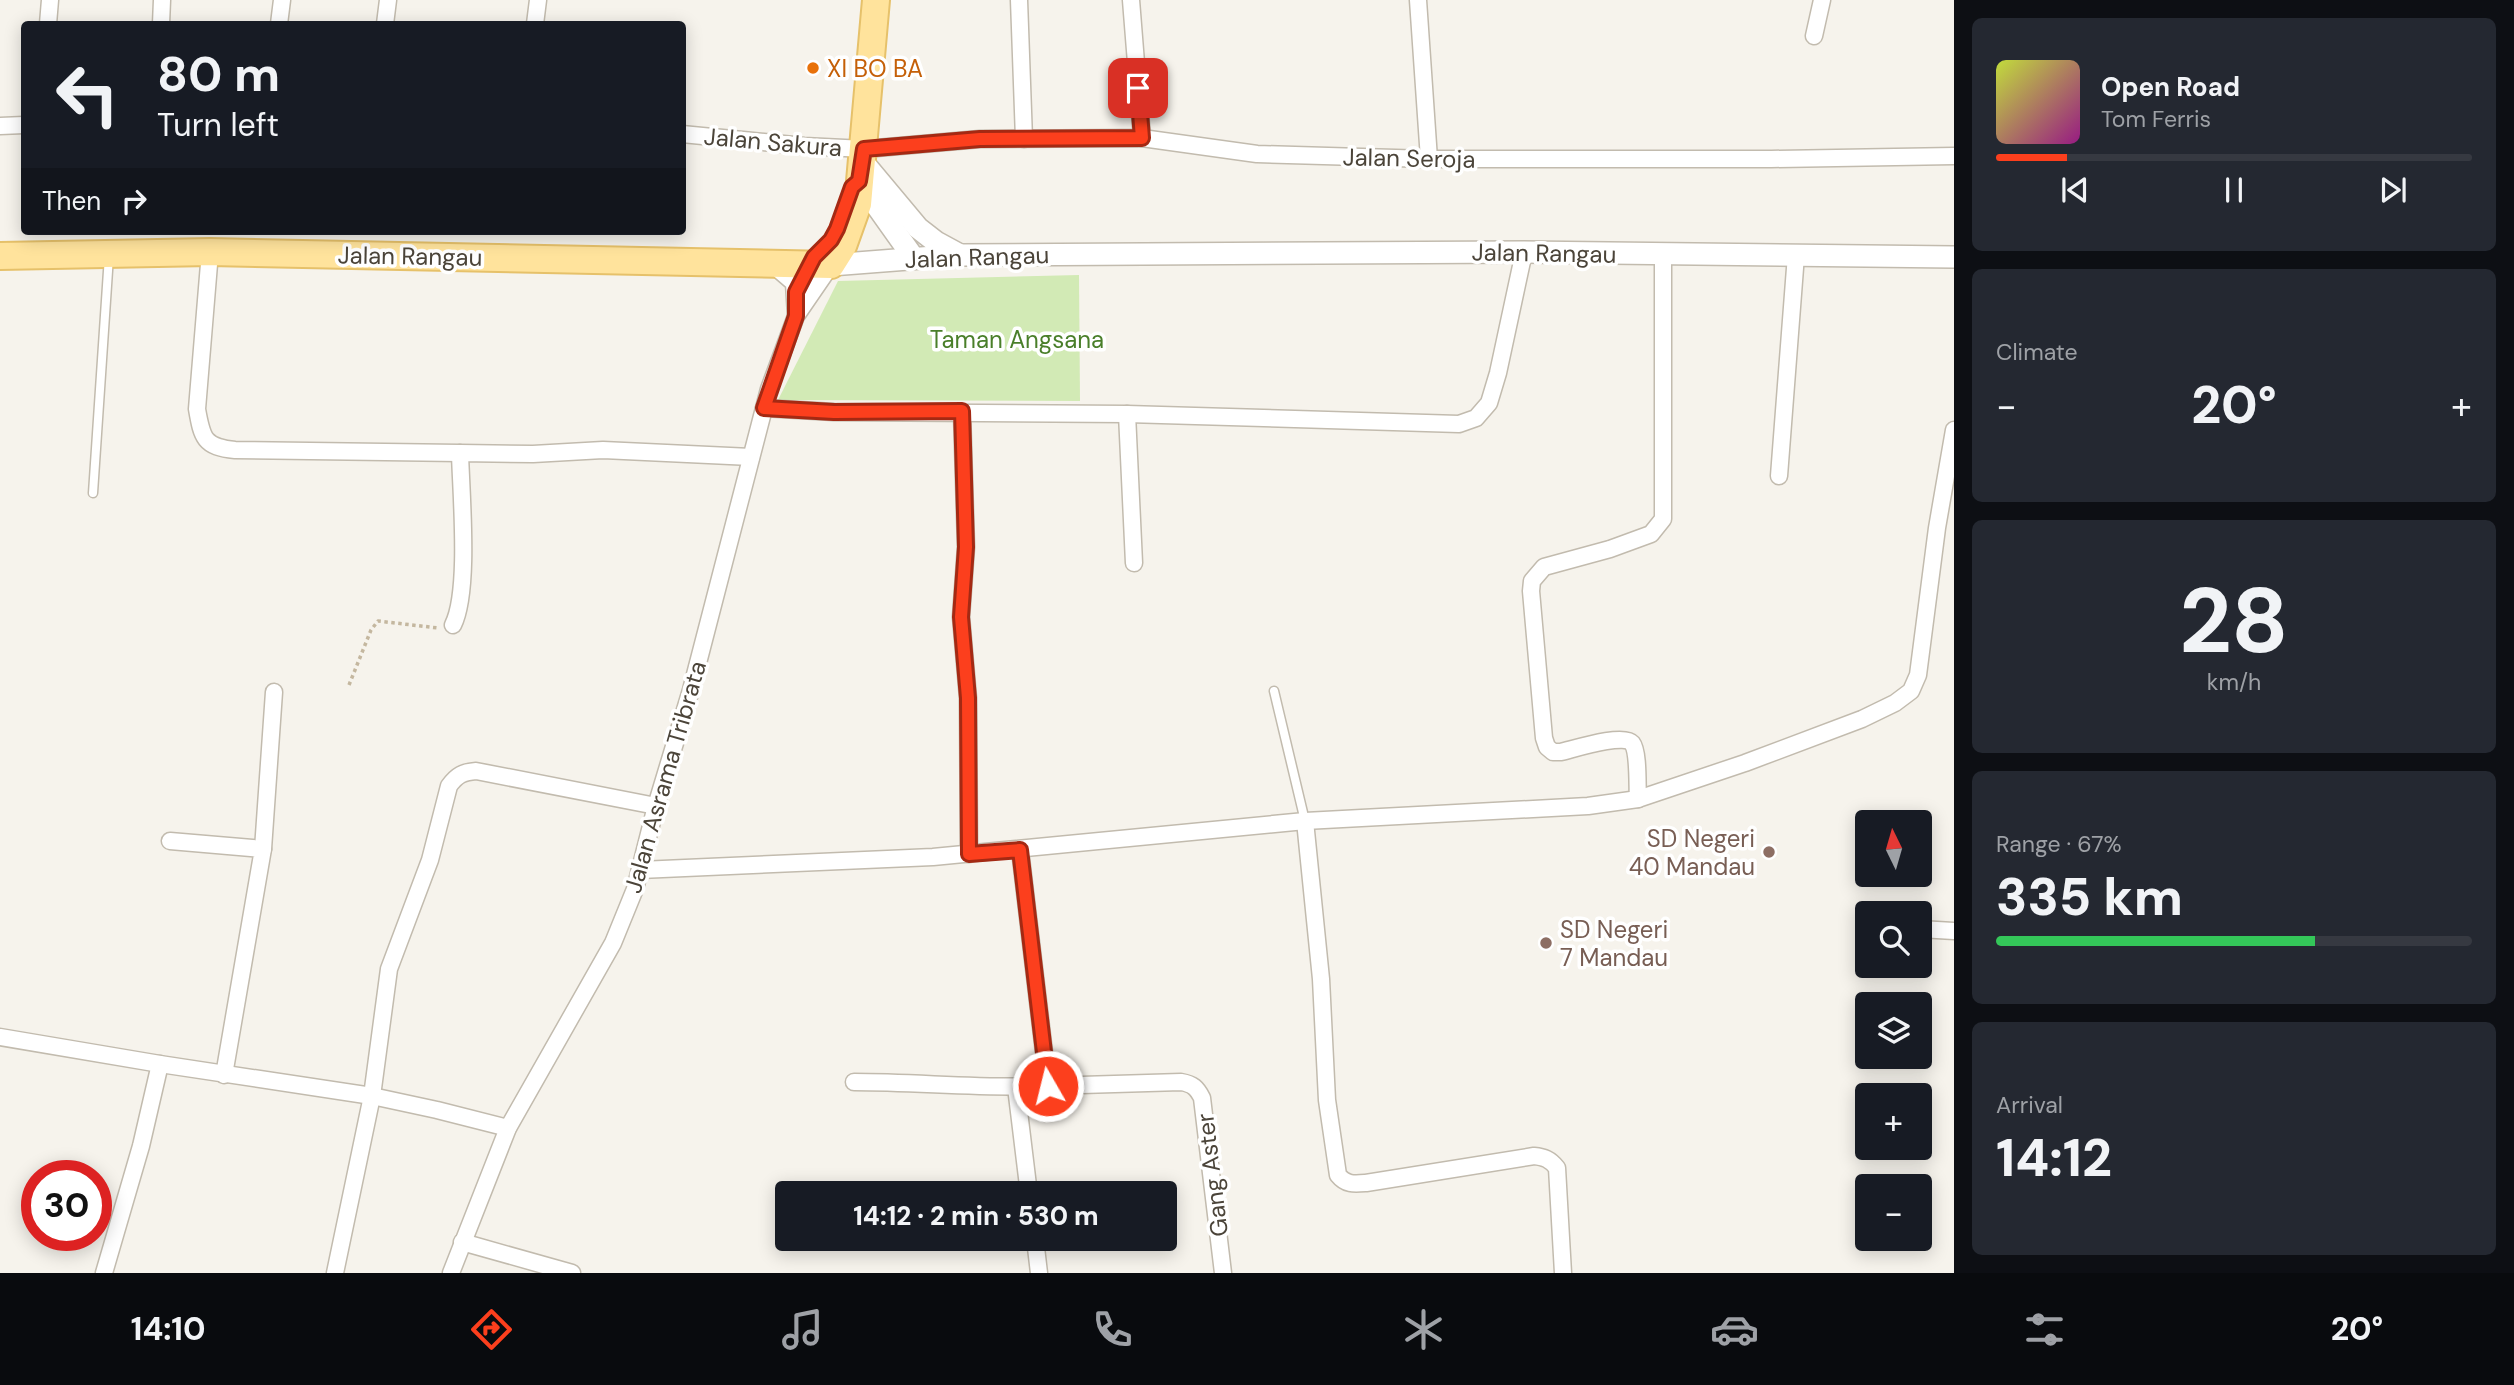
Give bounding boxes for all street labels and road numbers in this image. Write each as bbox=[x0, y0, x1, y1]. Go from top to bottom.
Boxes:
street label: Jalan Sakura bbox=[703, 121, 843, 163]
street label: Jalan Seroja bbox=[1342, 141, 1476, 175]
street label: Jalan Rangau bbox=[1471, 236, 1617, 270]
street label: Jalan Rangau bbox=[337, 239, 483, 273]
street label: Jalan Rangau bbox=[904, 239, 1050, 275]
street label: Jalan Asrama Tribrata bbox=[617, 657, 713, 897]
street label: Gang Aster bbox=[1189, 1112, 1235, 1238]

